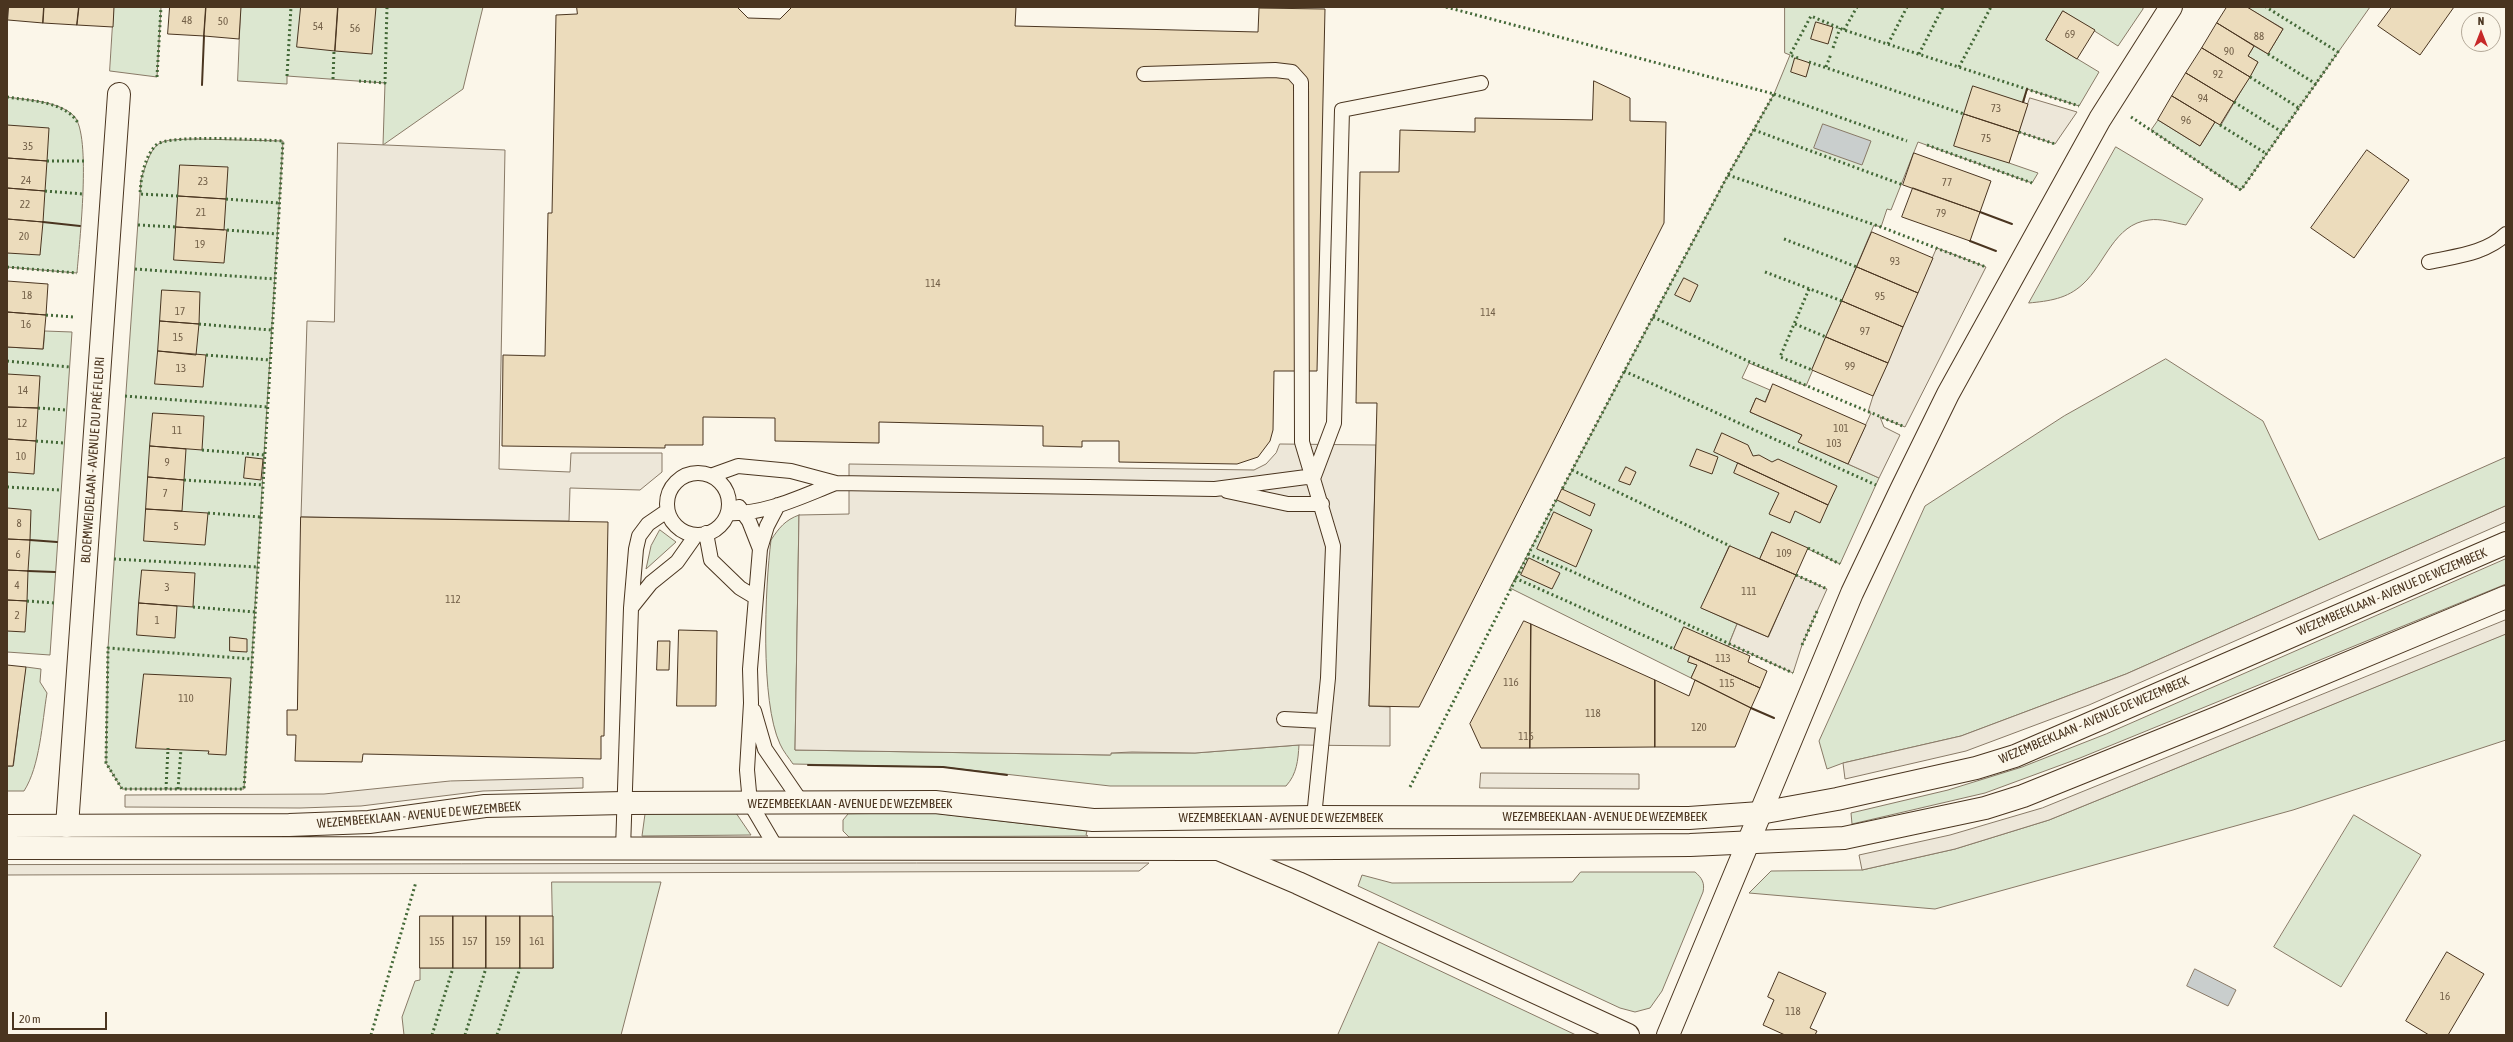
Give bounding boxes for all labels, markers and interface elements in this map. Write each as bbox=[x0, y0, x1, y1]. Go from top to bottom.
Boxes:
north arrow bbox=[2461, 12, 2501, 52]
house number: 48 bbox=[182, 14, 192, 28]
house number: 50 bbox=[218, 15, 228, 29]
text: N bbox=[2478, 15, 2484, 27]
house number: 54 bbox=[313, 20, 323, 34]
house number: 56 bbox=[350, 22, 360, 36]
house number: 69 bbox=[2065, 28, 2075, 42]
house number: 88 bbox=[2254, 30, 2264, 44]
house number: 90 bbox=[2224, 45, 2234, 59]
house number: 92 bbox=[2213, 68, 2223, 82]
house number: 94 bbox=[2198, 92, 2208, 106]
house number: 73 bbox=[1991, 102, 2001, 116]
house number: 96 bbox=[2181, 114, 2191, 128]
house number: 75 bbox=[1981, 132, 1991, 146]
house number: 35 bbox=[23, 140, 33, 154]
house number: 24 bbox=[21, 174, 31, 188]
house number: 23 bbox=[198, 175, 208, 189]
house number: 77 bbox=[1942, 176, 1952, 190]
house number: 22 bbox=[20, 198, 30, 212]
house number: 21 bbox=[196, 206, 206, 220]
house number: 79 bbox=[1936, 207, 1946, 221]
house number: 20 bbox=[19, 230, 29, 244]
house number: 19 bbox=[195, 238, 205, 252]
house number: 93 bbox=[1890, 255, 1900, 269]
house number: 114 bbox=[925, 277, 941, 291]
house number: 18 bbox=[22, 289, 32, 303]
house number: 95 bbox=[1875, 290, 1885, 304]
house number: 17 bbox=[175, 305, 185, 319]
house number: 114 bbox=[1480, 306, 1496, 320]
house number: 16 bbox=[21, 318, 31, 332]
house number: 97 bbox=[1860, 325, 1870, 339]
house number: 15 bbox=[173, 331, 183, 345]
street label: BLOEMWEIDELAAN - AVENUE DU PRÉ FLEURI bbox=[78, 356, 108, 564]
house number: 99 bbox=[1845, 360, 1855, 374]
house number: 13 bbox=[176, 362, 186, 376]
house number: 14 bbox=[18, 384, 28, 398]
house number: 12 bbox=[17, 417, 27, 431]
house number: 101 bbox=[1833, 422, 1849, 436]
house number: 11 bbox=[172, 424, 182, 438]
house number: 103 bbox=[1826, 437, 1842, 451]
house number: 10 bbox=[16, 450, 26, 464]
house number: 9 bbox=[164, 456, 170, 470]
house number: 7 bbox=[162, 487, 168, 501]
house number: 8 bbox=[16, 517, 22, 531]
house number: 5 bbox=[173, 520, 179, 534]
street label: WEZEMBEEKLAAN - AVENUE DE WEZEMBEEK bbox=[2295, 545, 2489, 639]
house number: 109 bbox=[1776, 547, 1792, 561]
house number: 6 bbox=[15, 548, 21, 562]
house number: 4 bbox=[14, 579, 20, 593]
house number: 3 bbox=[164, 581, 170, 595]
house number: 111 bbox=[1741, 585, 1757, 599]
house number: 112 bbox=[445, 593, 461, 607]
house number: 2 bbox=[14, 609, 20, 623]
house number: 1 bbox=[154, 614, 160, 628]
house number: 113 bbox=[1715, 652, 1731, 666]
street label: WEZEMBEEKLAAN - AVENUE DE WEZEMBEEK bbox=[1997, 673, 2191, 767]
house number: 116 bbox=[1503, 676, 1519, 690]
house number: 115 bbox=[1719, 677, 1735, 691]
house number: 110 bbox=[178, 692, 194, 706]
house number: 118 bbox=[1585, 707, 1601, 721]
house number: 120 bbox=[1691, 721, 1707, 735]
house number: 116 bbox=[1518, 730, 1534, 744]
street label: WEZEMBEEKLAAN - AVENUE DE WEZEMBEEK bbox=[748, 796, 952, 812]
street label: WEZEMBEEKLAAN - AVENUE DE WEZEMBEEK bbox=[316, 798, 522, 832]
street label: WEZEMBEEKLAAN - AVENUE DE WEZEMBEEK bbox=[1503, 809, 1707, 825]
street label: WEZEMBEEKLAAN - AVENUE DE WEZEMBEEK bbox=[1179, 810, 1383, 826]
house number: 155 bbox=[429, 935, 445, 949]
house number: 157 bbox=[462, 935, 478, 949]
house number: 159 bbox=[495, 935, 511, 949]
house number: 161 bbox=[529, 935, 545, 949]
house number: 16 bbox=[2440, 990, 2450, 1004]
scale bar bbox=[14, 1004, 109, 1030]
house number: 118 bbox=[1785, 1005, 1801, 1019]
text: 20 m bbox=[19, 1012, 41, 1026]

